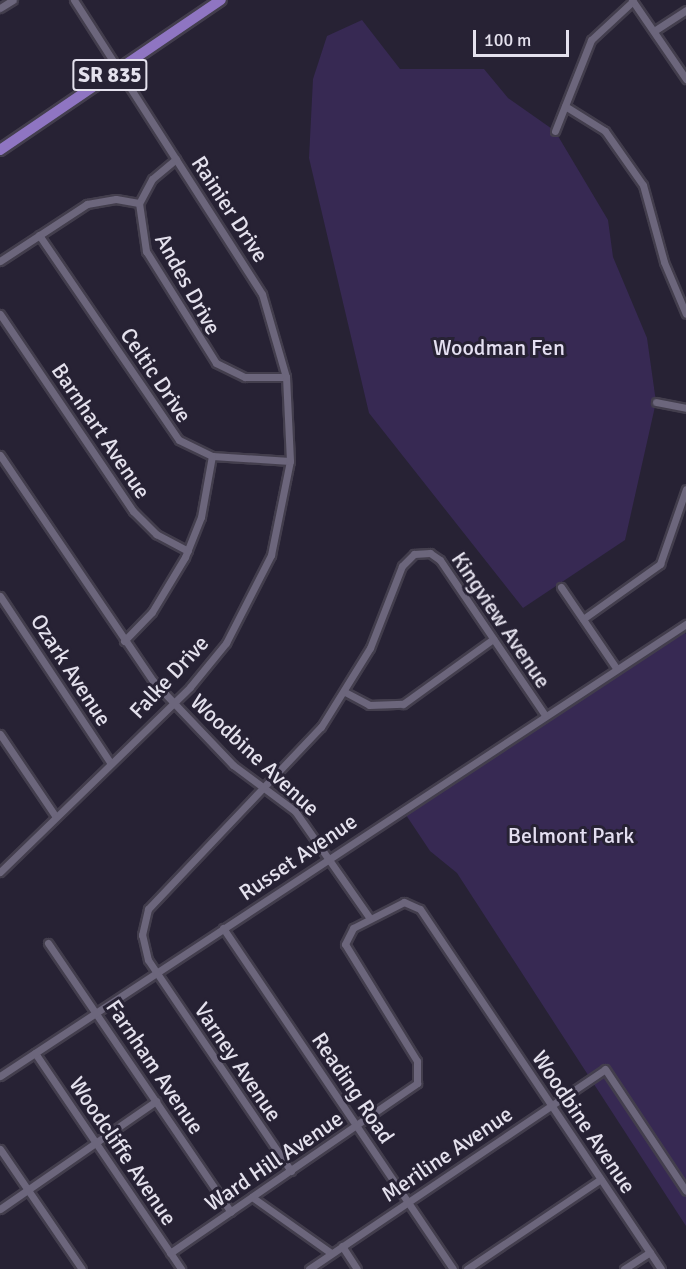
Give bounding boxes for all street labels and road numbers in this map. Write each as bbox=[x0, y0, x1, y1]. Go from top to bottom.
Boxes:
road number: SR 835 bbox=[71, 57, 149, 93]
street label: Rainier Drive bbox=[186, 151, 274, 267]
street label: Andes Drive bbox=[149, 229, 227, 339]
street label: Celtic Drive bbox=[115, 323, 197, 427]
street label: Barnhart Avenue bbox=[46, 358, 156, 504]
street label: Kingview Avenue bbox=[446, 547, 556, 693]
street label: Ozark Avenue bbox=[25, 609, 117, 731]
street label: Falke Drive bbox=[124, 630, 214, 724]
street label: Woodbine Avenue bbox=[185, 689, 325, 821]
street label: Russet Avenue bbox=[234, 808, 362, 906]
street label: Farnham Avenue bbox=[100, 995, 210, 1139]
street label: Varney Avenue bbox=[189, 998, 287, 1126]
street label: Reading Road bbox=[306, 1028, 400, 1148]
street label: Woodbine Avenue bbox=[526, 1046, 642, 1198]
street label: Woodcliffe Avenue bbox=[64, 1072, 182, 1230]
street label: Meriline Avenue bbox=[377, 1101, 517, 1207]
street label: Ward Hill Avenue bbox=[200, 1105, 348, 1217]

